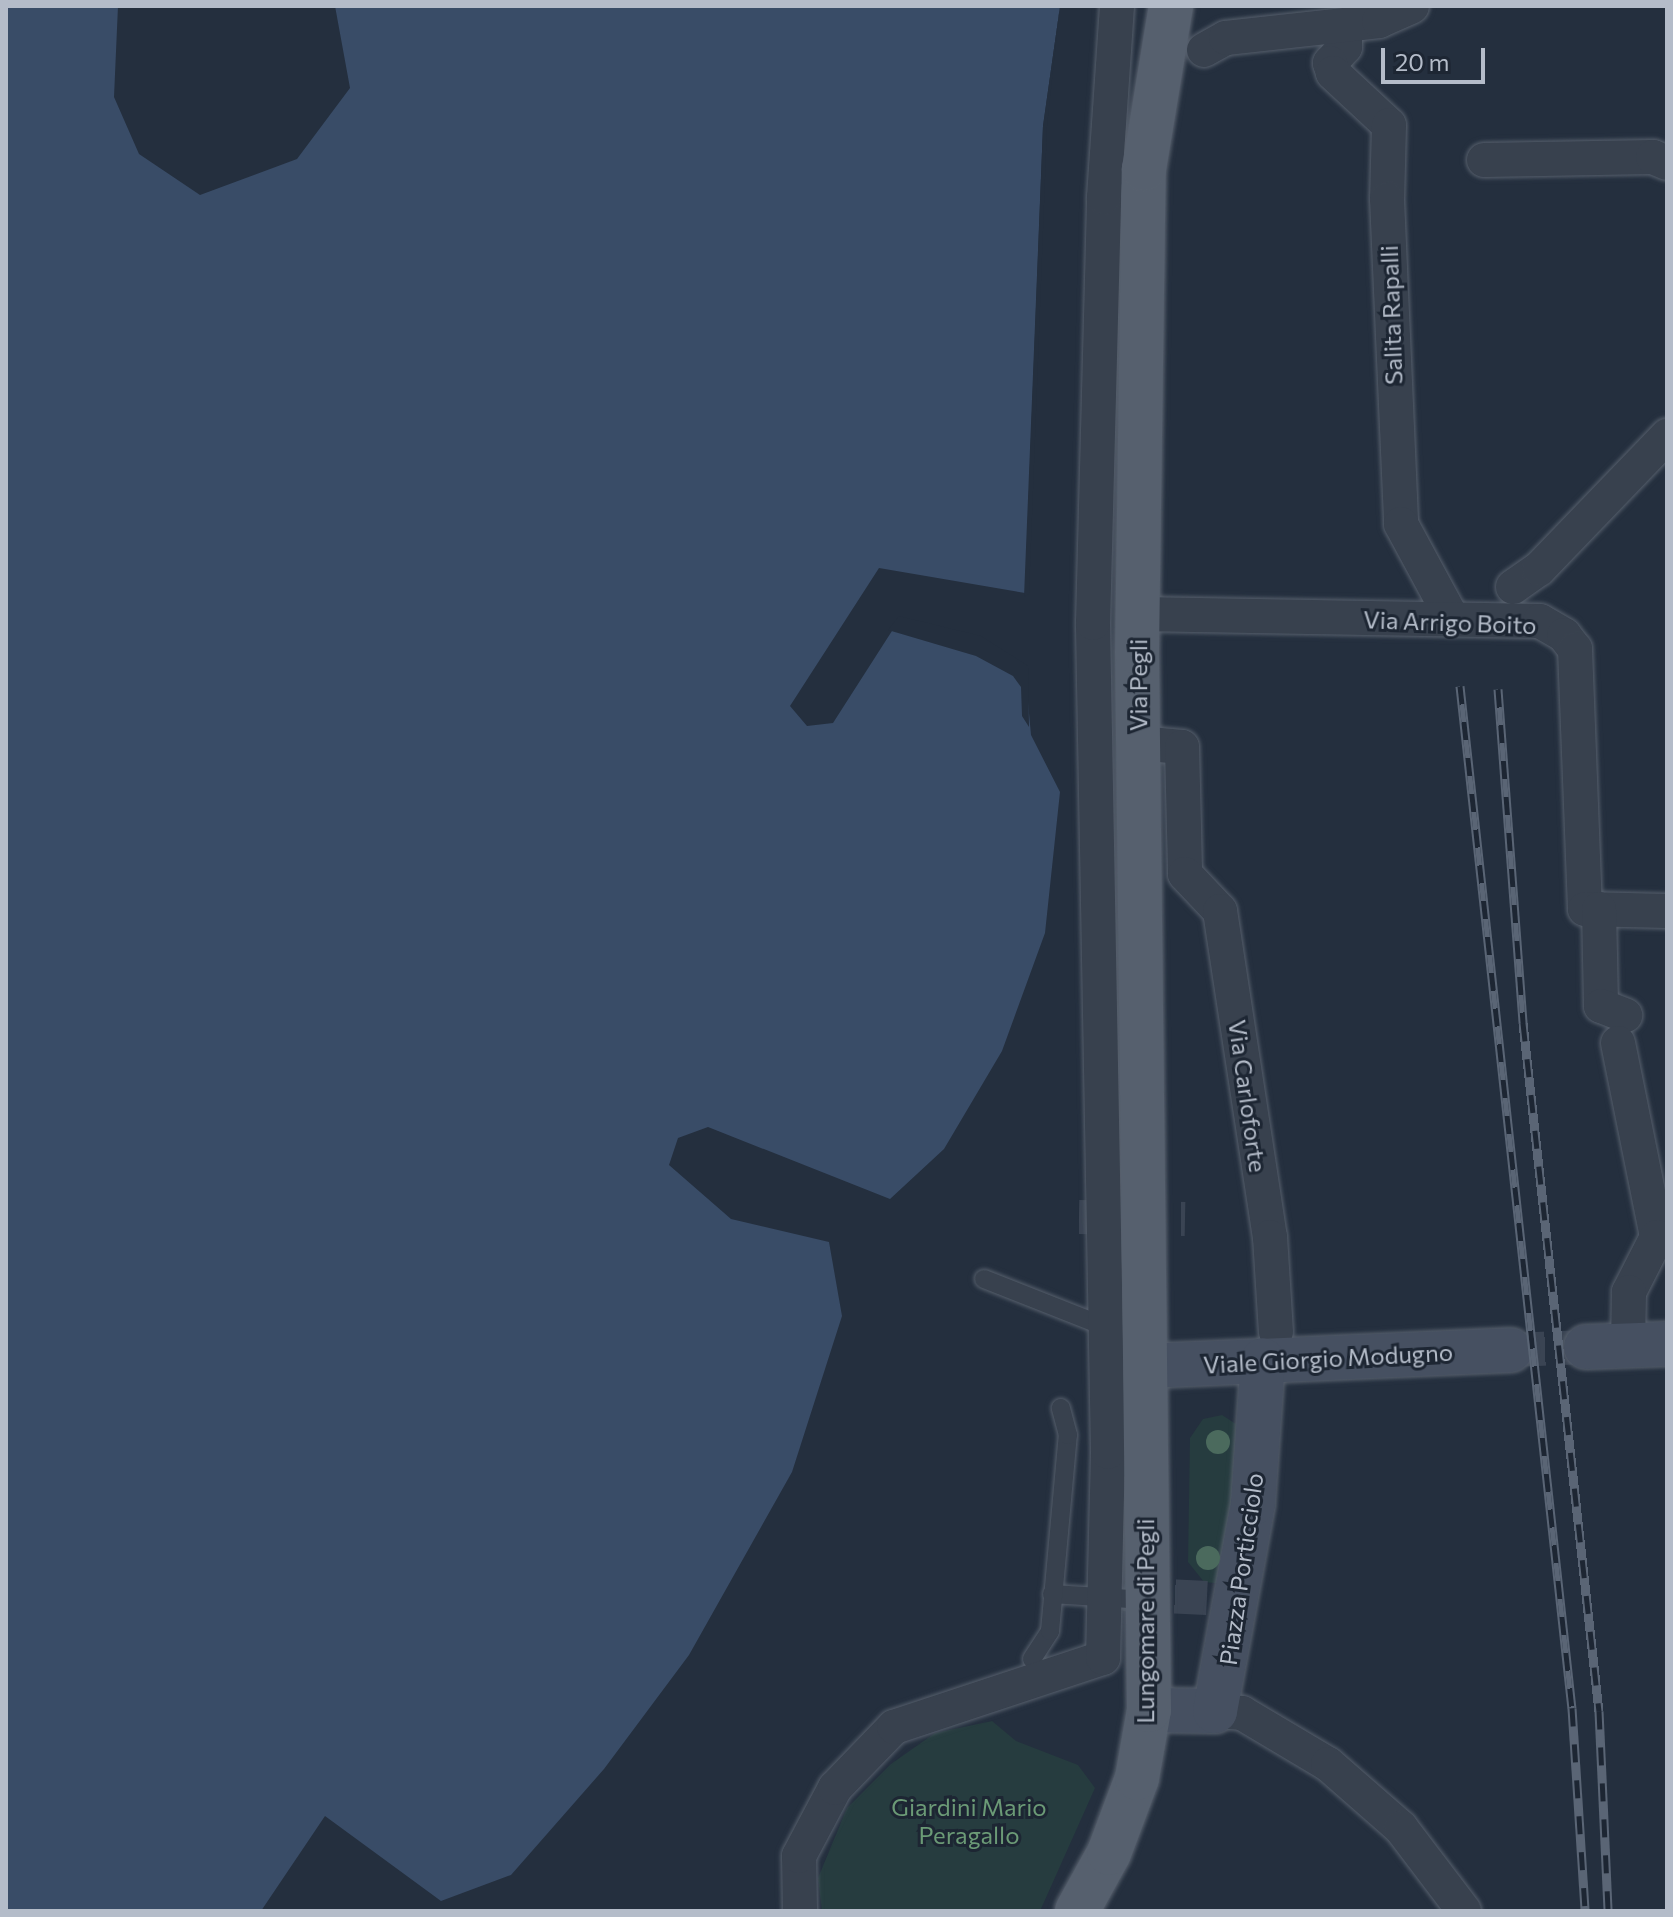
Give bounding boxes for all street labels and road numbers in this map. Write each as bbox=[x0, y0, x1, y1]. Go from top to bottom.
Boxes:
street label: Salita Rapalli bbox=[1374, 245, 1408, 385]
street label: Via Arrigo Boito bbox=[1363, 605, 1537, 639]
street label: Via Pegli bbox=[1124, 639, 1152, 731]
street label: Via Carloforte bbox=[1223, 1018, 1273, 1174]
street label: Viale Giorgio Modugno bbox=[1202, 1337, 1454, 1379]
street label: Piazza Porticciolo bbox=[1213, 1471, 1269, 1667]
street label: Lungomare di Pegli bbox=[1131, 1518, 1159, 1724]

